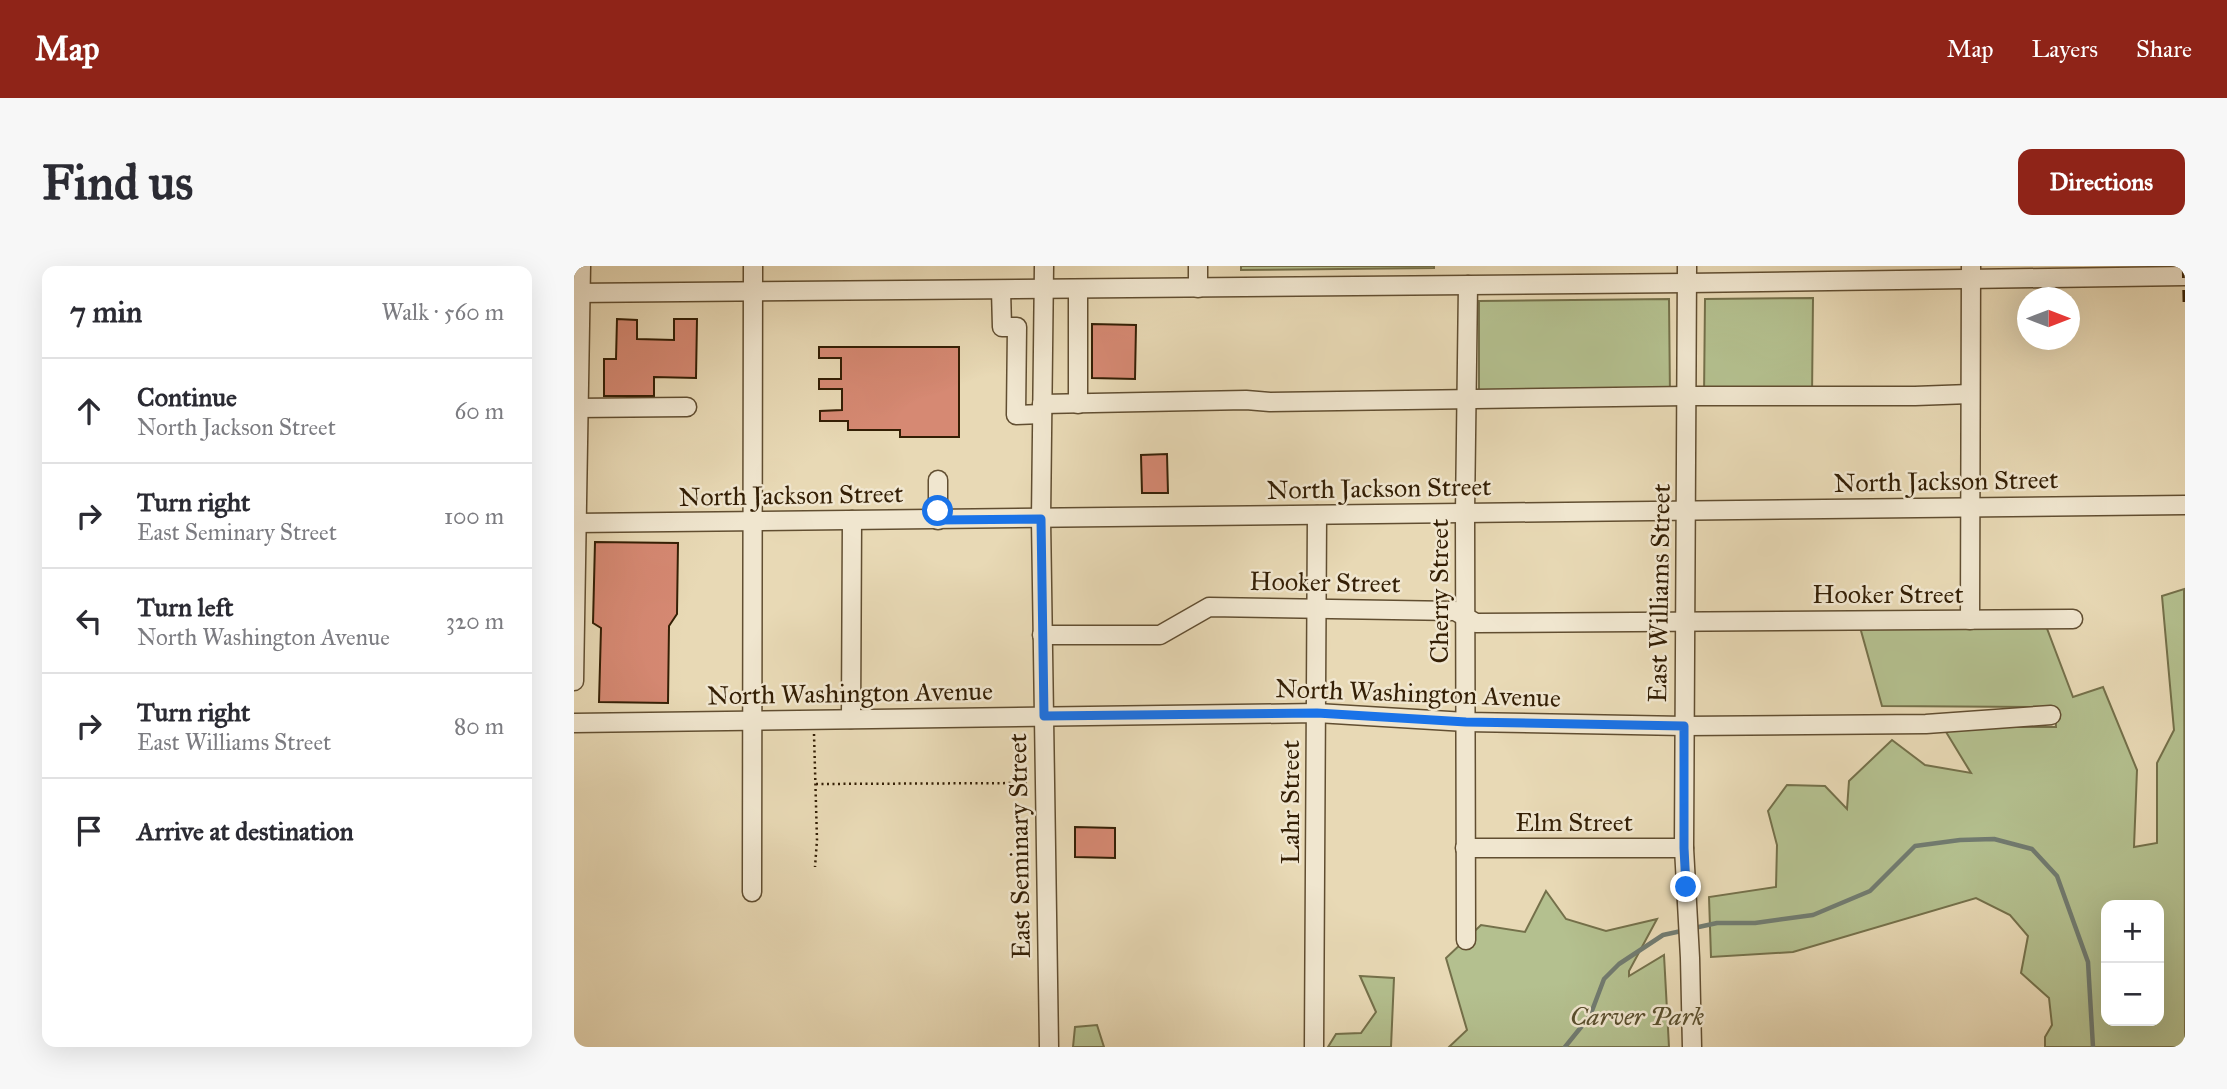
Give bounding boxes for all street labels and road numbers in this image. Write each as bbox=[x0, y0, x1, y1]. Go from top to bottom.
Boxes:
street label: North Jackson Street bbox=[1833, 463, 2059, 499]
street label: North Jackson Street bbox=[1266, 470, 1492, 506]
street label: North Jackson Street bbox=[678, 477, 904, 513]
street label: East Williams Street bbox=[1641, 483, 1677, 703]
street label: Cherry Street bbox=[1423, 519, 1455, 663]
street label: Hooker Street bbox=[1249, 565, 1401, 599]
street label: Hooker Street bbox=[1812, 578, 1964, 610]
street label: North Washington Avenue bbox=[1275, 672, 1562, 714]
street label: North Washington Avenue bbox=[707, 675, 993, 711]
street label: East Seminary Street bbox=[1001, 733, 1037, 959]
street label: Lahr Street bbox=[1274, 740, 1306, 864]
street label: Elm Street bbox=[1515, 806, 1633, 838]

